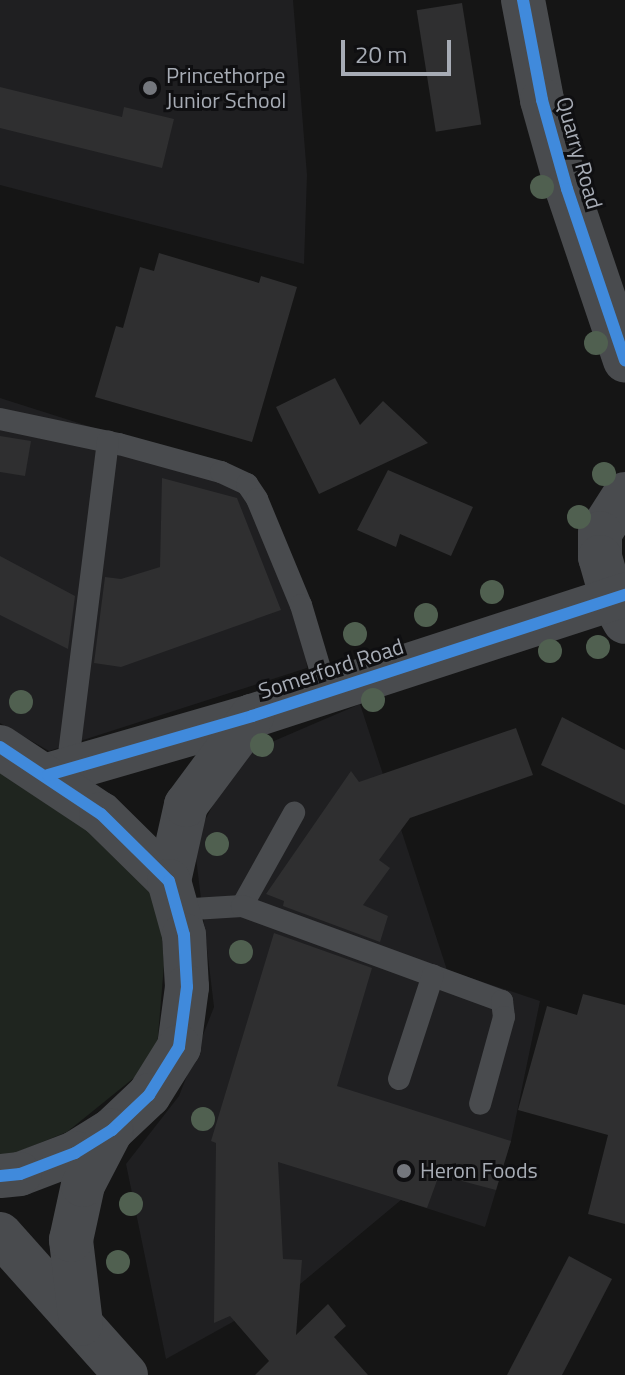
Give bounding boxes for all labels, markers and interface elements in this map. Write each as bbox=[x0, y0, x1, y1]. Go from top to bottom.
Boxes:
scale bar bbox=[345, 24, 455, 74]
text: 20 m bbox=[355, 36, 407, 72]
place label: Princethorpe Junior School bbox=[166, 62, 286, 114]
marker: Princethorpe Junior School bbox=[141, 79, 159, 97]
street label: Quarry Road bbox=[550, 94, 608, 212]
street label: Somerford Road bbox=[255, 633, 407, 705]
place label: Heron Foods bbox=[420, 1158, 538, 1184]
marker: Heron Foods bbox=[395, 1162, 413, 1180]

